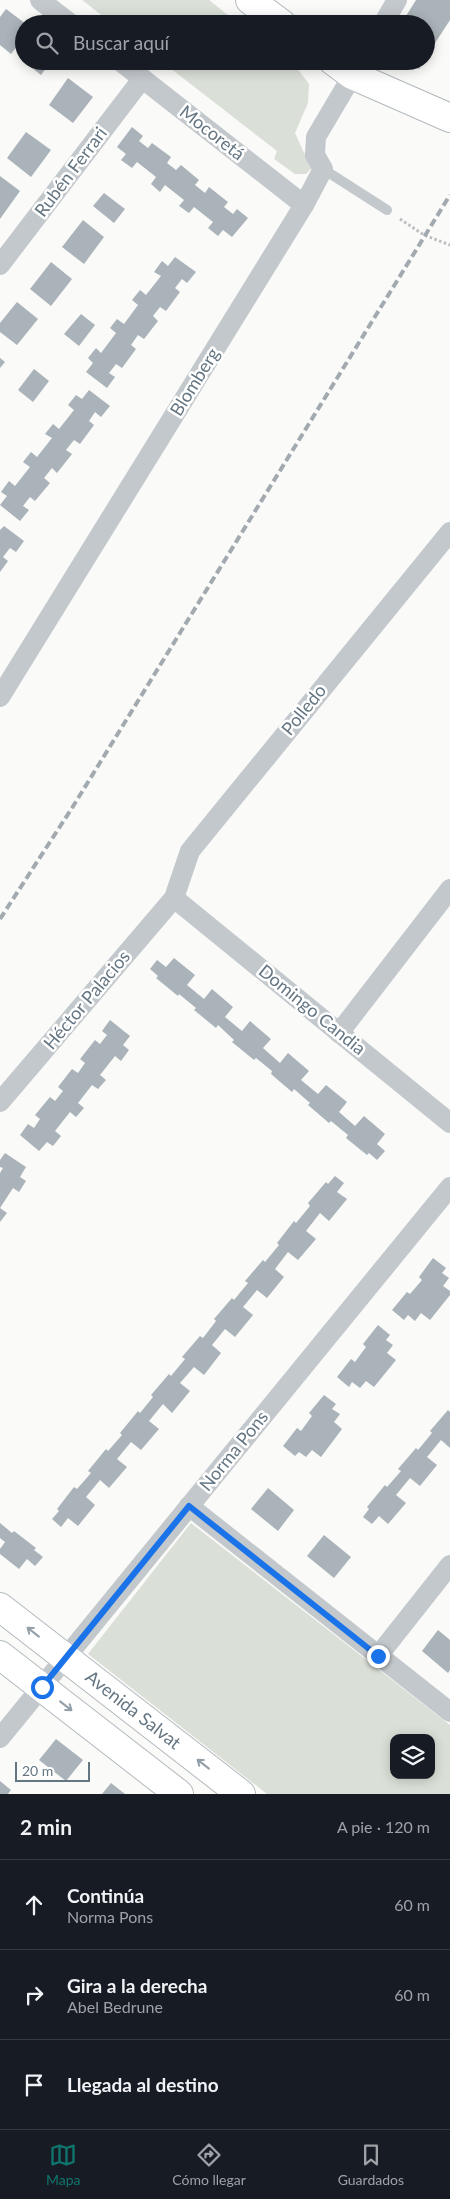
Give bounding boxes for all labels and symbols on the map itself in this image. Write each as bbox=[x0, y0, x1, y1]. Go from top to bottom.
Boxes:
street label: Mocoretá bbox=[176, 100, 249, 164]
street label: Rubén Ferrari bbox=[29, 122, 111, 221]
street label: Blomberg bbox=[165, 343, 224, 420]
street label: Polledo bbox=[276, 680, 330, 739]
street label: Héctor Palacios bbox=[38, 945, 134, 1053]
street label: Domingo Candia bbox=[255, 959, 371, 1059]
street label: Norma Pons bbox=[194, 1406, 272, 1495]
one-way arrow bbox=[27, 1627, 40, 1638]
route end bbox=[367, 1645, 390, 1668]
street label: Avenida Salvat bbox=[81, 1665, 186, 1754]
route start bbox=[31, 1676, 54, 1699]
one-way arrow bbox=[59, 1701, 72, 1712]
scale bar bbox=[15, 1759, 90, 1782]
one-way arrow bbox=[196, 1759, 210, 1769]

